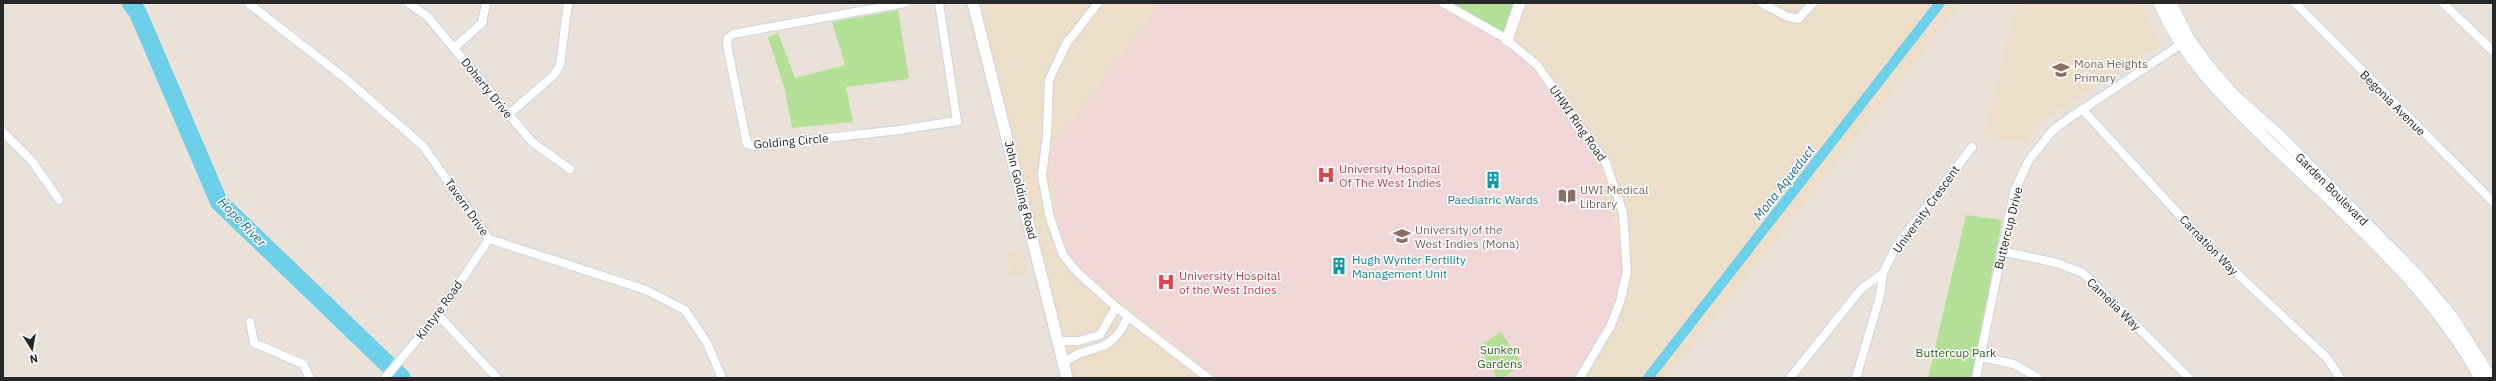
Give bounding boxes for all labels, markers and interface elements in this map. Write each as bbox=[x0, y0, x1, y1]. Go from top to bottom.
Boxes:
street label: Doherty Drive bbox=[458, 55, 516, 122]
place label: Mona Heights Primary bbox=[2074, 56, 2148, 85]
school or university icon: Mona Heights Primary bbox=[2051, 60, 2071, 80]
street label: Begonia Avenue bbox=[2357, 67, 2429, 139]
street label: UHWI Ring Road bbox=[1546, 82, 1610, 164]
street label: Golding Circle bbox=[753, 130, 829, 152]
street label: John Golding Road bbox=[1001, 139, 1041, 241]
water label: Mona Aqueduct bbox=[1750, 142, 1819, 224]
street label: Garden Boulevard bbox=[2292, 149, 2372, 229]
place label: University Hospital Of The West Indies bbox=[1339, 161, 1441, 190]
street label: University Crescent bbox=[1889, 162, 1963, 256]
hospital icon: University Hospital Of The West Indies bbox=[1316, 165, 1336, 185]
building icon: Paediatric Wards bbox=[1483, 170, 1503, 190]
street label: Tavern Drive bbox=[442, 175, 492, 239]
place label: UWI Medical Library bbox=[1580, 182, 1648, 211]
street label: Buttercup Drive bbox=[1991, 185, 2026, 271]
library icon: UWI Medical Library bbox=[1557, 186, 1577, 206]
place label: Paediatric Wards bbox=[1447, 192, 1539, 207]
water label: Hope River bbox=[214, 194, 271, 251]
street label: Carnation Way bbox=[2177, 212, 2241, 278]
place label: University of the West Indies (Mona) bbox=[1415, 222, 1519, 251]
school or university icon: University of the West Indies (Mona) bbox=[1392, 226, 1412, 246]
place label: Hugh Wynter Fertility Management Unit bbox=[1352, 252, 1466, 281]
building icon: Hugh Wynter Fertility Management Unit bbox=[1329, 256, 1349, 276]
place label: University Hospital of the West Indies bbox=[1179, 268, 1281, 297]
hospital icon: University Hospital of the West Indies bbox=[1156, 272, 1176, 292]
street label: Camelia Way bbox=[2084, 275, 2144, 333]
street label: Kintyre Road bbox=[413, 278, 465, 342]
north arrow bbox=[12, 329, 52, 369]
park label: Sunken Gardens bbox=[1477, 342, 1523, 371]
park label: Buttercup Park bbox=[1916, 345, 1997, 360]
text: N bbox=[29, 351, 39, 366]

